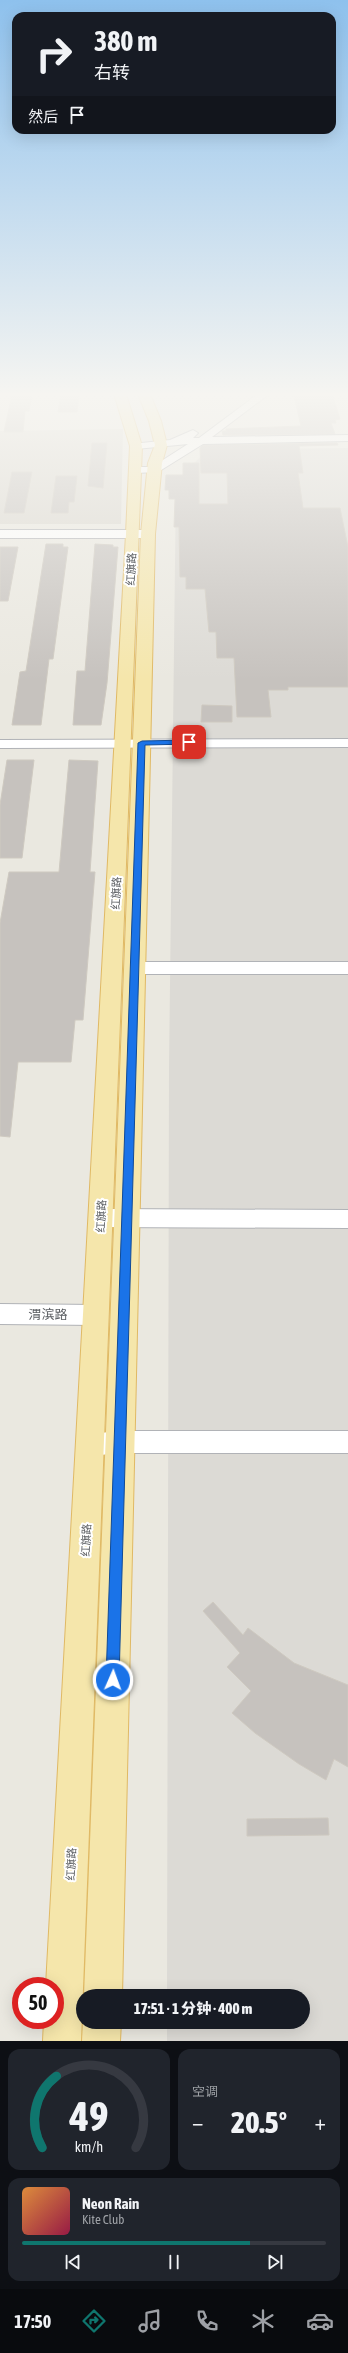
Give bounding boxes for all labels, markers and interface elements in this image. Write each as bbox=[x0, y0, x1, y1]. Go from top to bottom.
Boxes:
text: 380 m bbox=[94, 25, 157, 57]
icon: right bbox=[28, 28, 80, 80]
text: 右转 bbox=[94, 62, 130, 83]
icon: arrive bbox=[66, 104, 88, 126]
text: 然后 bbox=[28, 108, 58, 125]
street label: 红旗路 bbox=[124, 552, 138, 586]
pin bbox=[172, 725, 206, 759]
icon: arrive bbox=[178, 731, 200, 753]
street label: 红旗路 bbox=[109, 876, 123, 910]
street label: 红旗路 bbox=[94, 1199, 108, 1233]
street label: 渭滨路 bbox=[28, 1307, 68, 1322]
street label: 红旗路 bbox=[79, 1523, 93, 1557]
position arrow bbox=[92, 1659, 134, 1701]
street label: 红旗路 bbox=[64, 1847, 78, 1881]
speed limit sign: 50 bbox=[12, 1977, 64, 2029]
text: 17:51 · 1 分钟 · 400 m bbox=[134, 2000, 252, 2017]
text: 空调 bbox=[192, 2084, 218, 2099]
text: 49 bbox=[68, 2091, 109, 2139]
text: 20.5° bbox=[231, 2105, 287, 2139]
text: − bbox=[192, 2109, 203, 2135]
text: + bbox=[315, 2109, 326, 2135]
text: km/h bbox=[75, 2138, 103, 2154]
text: Neon Rain bbox=[82, 2195, 139, 2212]
text: Kite Club bbox=[82, 2212, 124, 2227]
icon: previous bbox=[62, 2251, 84, 2273]
icon: pause bbox=[163, 2251, 185, 2273]
icon: next bbox=[264, 2251, 286, 2273]
icon: directions bbox=[80, 2307, 108, 2335]
icon: music bbox=[136, 2307, 164, 2335]
icon: phone bbox=[193, 2307, 221, 2335]
icon: climate bbox=[249, 2307, 277, 2335]
icon: car bbox=[306, 2307, 334, 2335]
text: 17:50 bbox=[14, 2311, 51, 2332]

